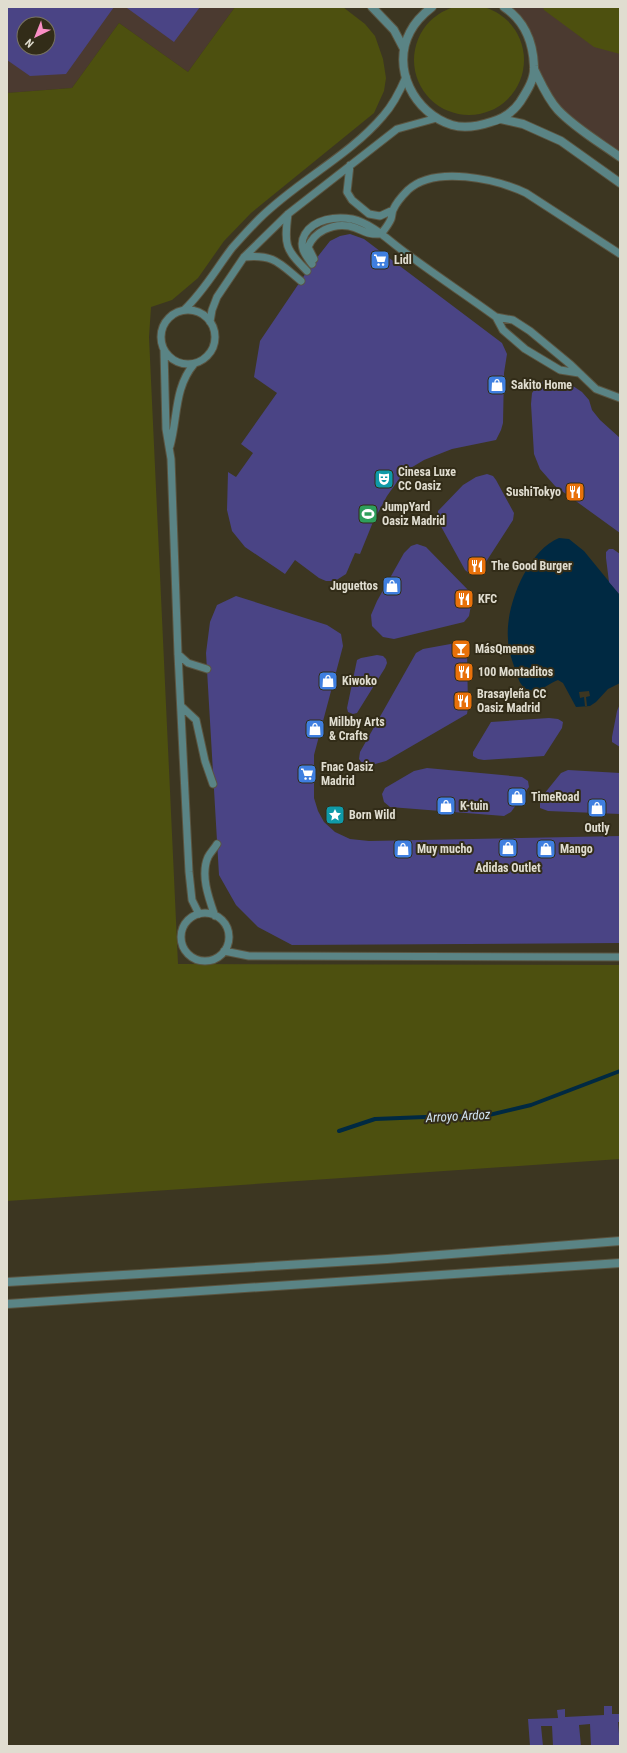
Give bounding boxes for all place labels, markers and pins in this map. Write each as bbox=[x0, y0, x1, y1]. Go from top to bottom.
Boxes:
supermarket icon: Lidl bbox=[369, 249, 391, 271]
place label: Lidl bbox=[394, 253, 412, 267]
shop icon: Sakito Home bbox=[486, 374, 508, 396]
place label: Sakito Home bbox=[511, 378, 572, 392]
place label: Cinesa Luxe CC Oasiz bbox=[398, 465, 456, 493]
theatre icon: Cinesa Luxe CC Oasiz bbox=[373, 468, 395, 490]
restaurant icon: SushiTokyo bbox=[564, 481, 586, 503]
place label: SushiTokyo bbox=[506, 485, 561, 499]
place label: JumpYard Oasiz Madrid bbox=[382, 500, 445, 528]
sports icon: JumpYard Oasiz Madrid bbox=[357, 503, 379, 525]
restaurant icon: The Good Burger bbox=[466, 555, 488, 577]
place label: The Good Burger bbox=[491, 559, 572, 573]
shop icon: Juguettos bbox=[381, 575, 403, 597]
place label: Juguettos bbox=[330, 579, 379, 593]
restaurant icon: KFC bbox=[453, 588, 475, 610]
place label: KFC bbox=[478, 592, 497, 606]
bar icon: MásQmenos bbox=[450, 638, 472, 660]
place label: MásQmenos bbox=[475, 642, 535, 656]
restaurant icon: 100 Montaditos bbox=[453, 661, 475, 683]
place label: 100 Montaditos bbox=[478, 665, 554, 679]
shop icon: Kiwoko bbox=[317, 670, 339, 692]
place label: Kiwoko bbox=[342, 674, 377, 688]
place label: Brasayleña CC Oasiz Madrid bbox=[477, 687, 546, 715]
restaurant icon: Brasayleña CC Oasiz Madrid bbox=[452, 690, 474, 712]
place label: Milbby Arts & Crafts bbox=[329, 715, 385, 743]
shop icon: Milbby Arts & Crafts bbox=[304, 718, 326, 740]
place label: Fnac Oasiz Madrid bbox=[321, 760, 373, 788]
supermarket icon: Fnac Oasiz Madrid bbox=[296, 763, 318, 785]
shop icon: TimeRoad bbox=[506, 786, 528, 808]
place label: TimeRoad bbox=[531, 790, 579, 804]
shop icon: K-tuin bbox=[435, 795, 457, 817]
shop icon: Outly bbox=[586, 797, 608, 819]
place label: K-tuin bbox=[460, 799, 489, 813]
place icon: Born Wild bbox=[324, 804, 346, 826]
place label: Born Wild bbox=[349, 808, 395, 822]
place label: Outly bbox=[584, 821, 610, 835]
shop icon: Adidas Outlet bbox=[497, 837, 519, 859]
shop icon: Muy mucho bbox=[392, 838, 414, 860]
shop icon: Mango bbox=[535, 838, 557, 860]
place label: Muy mucho bbox=[417, 842, 472, 856]
place label: Mango bbox=[560, 842, 593, 856]
place label: Adidas Outlet bbox=[475, 861, 541, 875]

